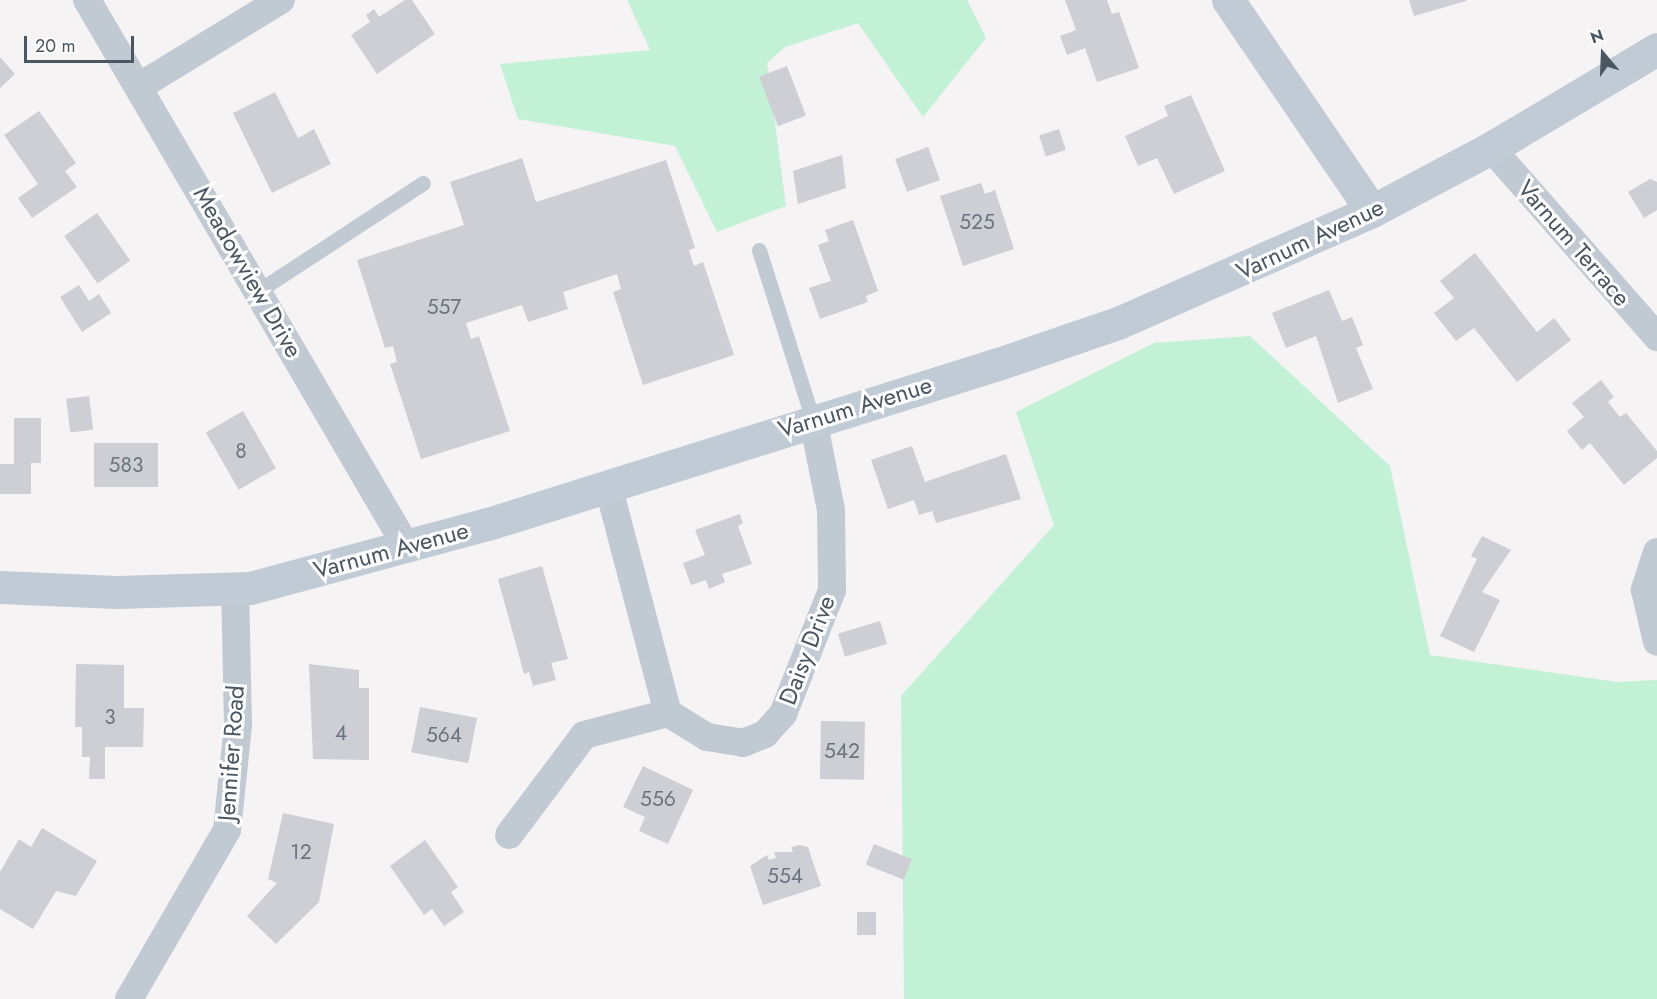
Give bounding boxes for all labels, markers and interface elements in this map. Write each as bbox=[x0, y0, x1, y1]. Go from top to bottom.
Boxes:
scale bar bbox=[27, 24, 136, 62]
north arrow bbox=[1573, 24, 1633, 84]
text: N bbox=[1587, 24, 1607, 49]
text: 20 m bbox=[35, 33, 75, 59]
street label: Varnum Terrace bbox=[1512, 174, 1636, 312]
street label: Meadowview Drive bbox=[187, 181, 309, 363]
street label: Varnum Avenue bbox=[1232, 192, 1388, 286]
house number: 525 bbox=[959, 209, 995, 235]
house number: 557 bbox=[427, 294, 461, 320]
street label: Varnum Avenue bbox=[775, 370, 935, 444]
house number: 8 bbox=[235, 438, 247, 464]
house number: 583 bbox=[109, 452, 143, 478]
street label: Varnum Avenue bbox=[310, 516, 472, 584]
street label: Daisy Drive bbox=[773, 591, 841, 709]
street label: Jennifer Road bbox=[212, 684, 250, 822]
house number: 3 bbox=[104, 704, 116, 730]
house number: 4 bbox=[335, 720, 347, 746]
house number: 564 bbox=[426, 722, 462, 748]
house number: 542 bbox=[824, 738, 860, 764]
house number: 556 bbox=[640, 786, 676, 812]
house number: 12 bbox=[290, 839, 312, 865]
house number: 554 bbox=[767, 863, 803, 889]

